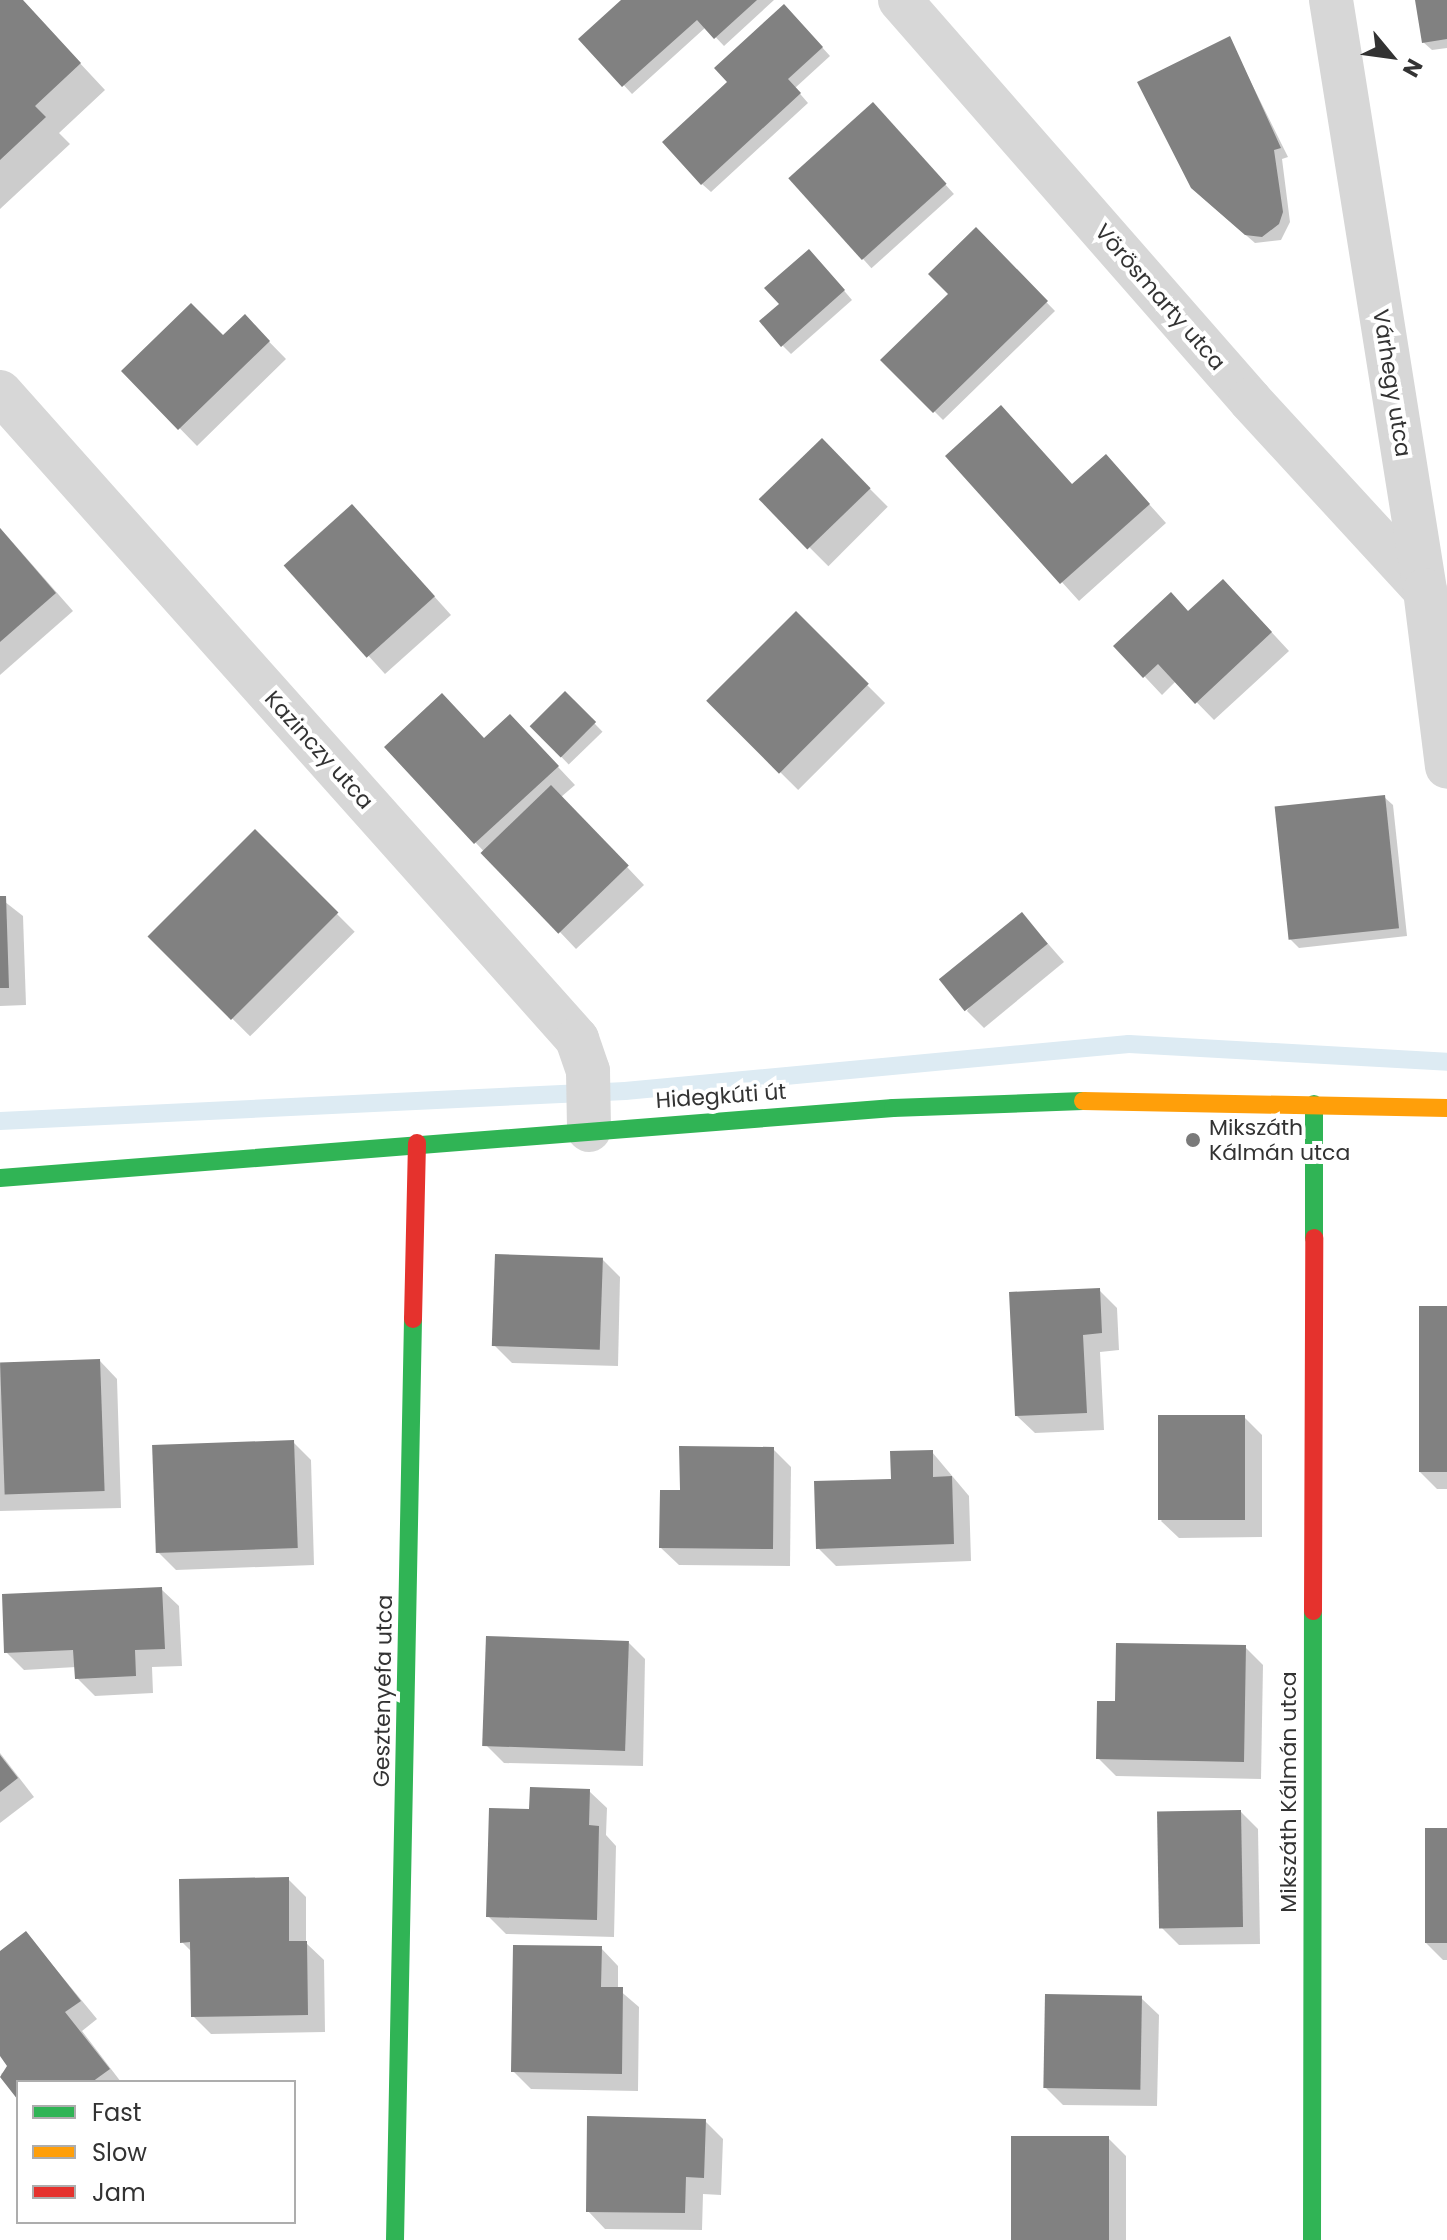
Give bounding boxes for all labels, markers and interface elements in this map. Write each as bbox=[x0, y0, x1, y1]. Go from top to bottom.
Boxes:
north arrow bbox=[1351, 16, 1431, 96]
text: N bbox=[1395, 53, 1430, 83]
street label: Vörösmarty utca bbox=[1089, 219, 1231, 375]
street label: Várhegy utca bbox=[1367, 307, 1417, 459]
street label: Kazinczy utca bbox=[259, 686, 379, 814]
street label: Hidegkúti út bbox=[655, 1078, 787, 1114]
place label: Mikszáth Kálmán utca bbox=[1209, 1114, 1350, 1166]
marker: Mikszáth Kálmán utca bbox=[1184, 1131, 1202, 1149]
street label: Gesztenyefa utca bbox=[368, 1595, 398, 1787]
street label: Mikszáth Kálmán utca bbox=[1276, 1671, 1302, 1913]
legend bbox=[16, 2080, 296, 2224]
text: Fast bbox=[92, 2096, 142, 2129]
text: Slow bbox=[92, 2136, 147, 2169]
text: Jam bbox=[92, 2176, 146, 2209]

